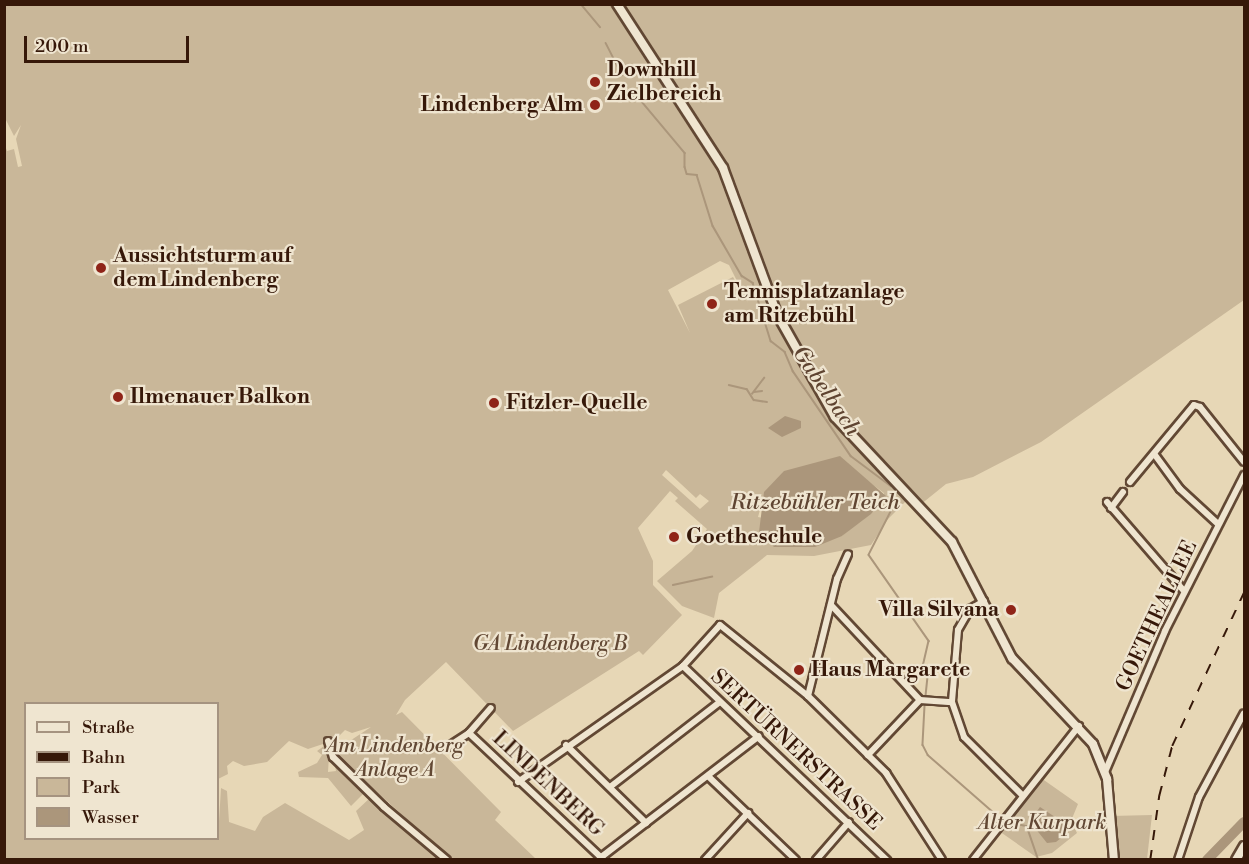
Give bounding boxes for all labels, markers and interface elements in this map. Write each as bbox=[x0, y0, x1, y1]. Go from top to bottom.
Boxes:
scale bar bbox=[27, 24, 192, 62]
text: 200 m bbox=[35, 35, 89, 58]
place label: Downhill Zielbereich bbox=[607, 57, 722, 107]
marker: Downhill Zielbereich bbox=[588, 75, 602, 89]
place label: Lindenberg Alm bbox=[420, 92, 583, 118]
marker: Lindenberg Alm bbox=[588, 98, 602, 112]
place label: Aussichtsturm auf dem Lindenberg bbox=[113, 243, 291, 293]
marker: Aussichtsturm auf dem Lindenberg bbox=[94, 261, 108, 275]
place label: Tennisplatzanlage am Ritzebühl bbox=[724, 279, 905, 329]
marker: Tennisplatzanlage am Ritzebühl bbox=[705, 297, 719, 311]
water label: Gabelbach bbox=[786, 341, 866, 441]
place label: Ilmenauer Balkon bbox=[130, 384, 310, 410]
marker: Ilmenauer Balkon bbox=[111, 390, 125, 404]
place label: Fitzler-Quelle bbox=[506, 390, 647, 416]
marker: Fitzler-Quelle bbox=[487, 396, 501, 410]
water label: Ritzebühler Teich bbox=[730, 490, 900, 516]
place label: Goetheschule bbox=[686, 524, 822, 550]
marker: Goetheschule bbox=[667, 530, 681, 544]
street label: GOETHEALLEE bbox=[1111, 537, 1203, 695]
place label: Villa Silvana bbox=[879, 597, 999, 623]
marker: Villa Silvana bbox=[1004, 603, 1018, 617]
park label: GA Lindenberg B bbox=[473, 631, 627, 657]
place label: Haus Margarete bbox=[811, 657, 970, 683]
marker: Haus Margarete bbox=[792, 663, 806, 677]
street label: SERTÜRNERSTRASSE bbox=[705, 664, 887, 836]
legend bbox=[24, 702, 219, 840]
text: Straße bbox=[82, 716, 135, 739]
street label: LINDENBERG bbox=[487, 726, 609, 842]
park label: Am Lindenberg Anlage A bbox=[326, 733, 464, 783]
text: Bahn bbox=[82, 746, 125, 769]
text: Park bbox=[82, 776, 119, 799]
text: Wasser bbox=[82, 806, 139, 829]
park label: Alter Kurpark bbox=[978, 810, 1106, 836]

